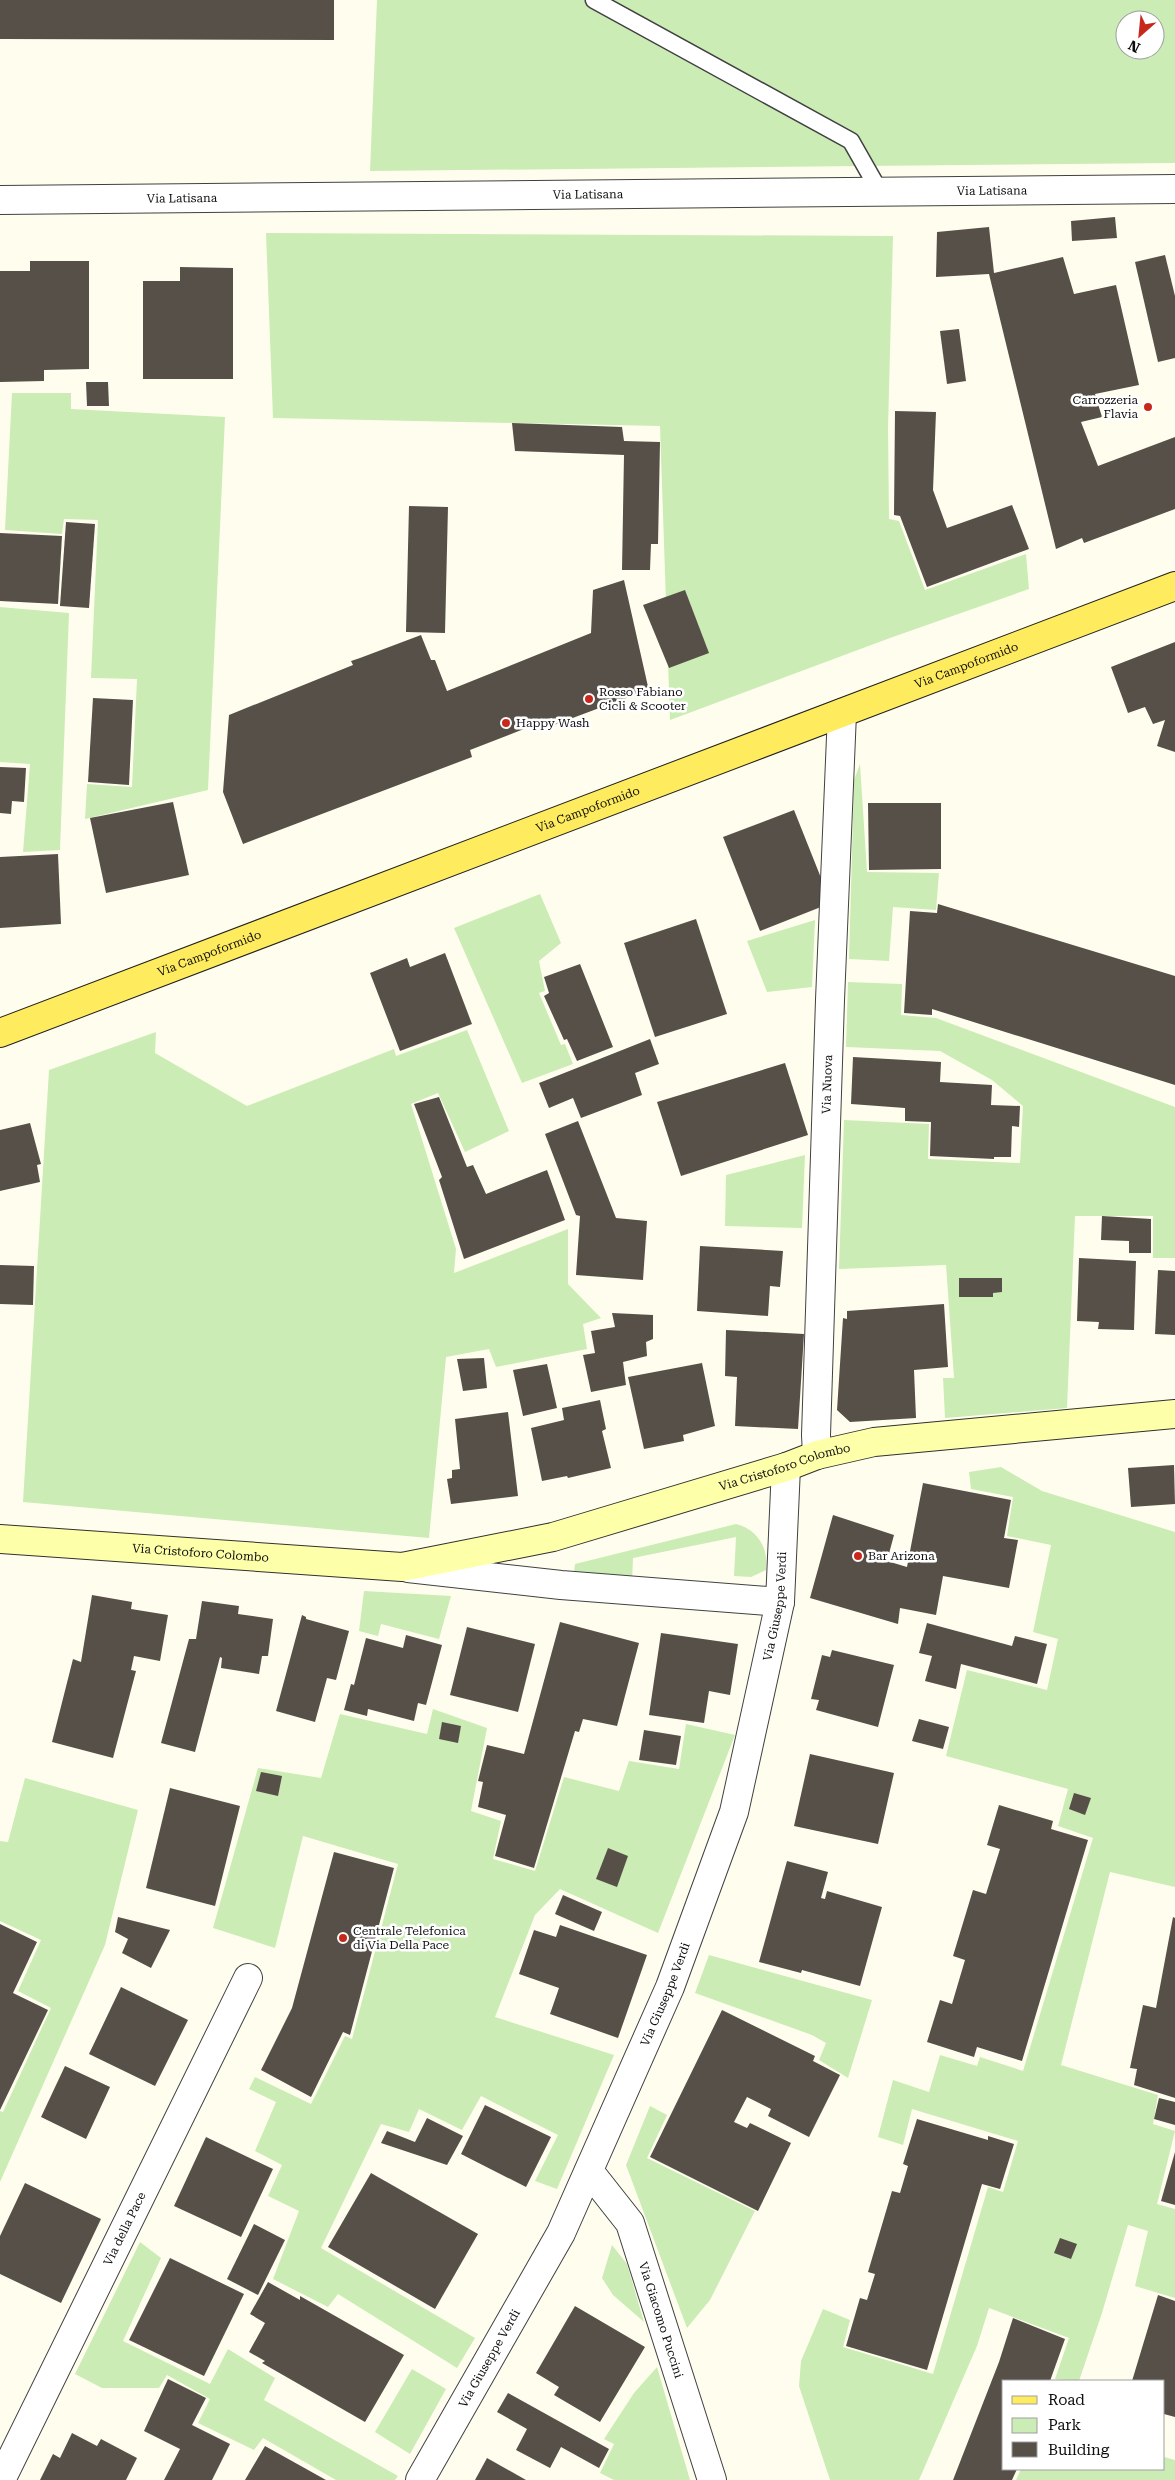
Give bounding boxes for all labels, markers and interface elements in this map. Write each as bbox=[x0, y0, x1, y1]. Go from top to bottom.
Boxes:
north arrow bbox=[1115, 10, 1165, 60]
text: N bbox=[1125, 37, 1143, 56]
street label: Via Latisana bbox=[957, 183, 1028, 198]
street label: Via Latisana bbox=[553, 187, 624, 202]
street label: Via Latisana bbox=[147, 191, 218, 206]
place label: Carrozzeria Flavia bbox=[1073, 393, 1138, 421]
marker: Carrozzeria Flavia bbox=[1142, 401, 1154, 413]
street label: Via Campoformido bbox=[913, 639, 1020, 691]
place label: Rosso Fabiano Cicli & Scooter bbox=[599, 685, 686, 713]
marker: Rosso Fabiano Cicli & Scooter bbox=[583, 693, 595, 705]
place label: Happy Wash bbox=[516, 716, 590, 730]
marker: Happy Wash bbox=[500, 717, 512, 729]
street label: Via Campoformido bbox=[534, 783, 642, 835]
street label: Via Campoformido bbox=[156, 927, 263, 979]
street label: Via Nuova bbox=[819, 1054, 835, 1114]
street label: Via Cristoforo Colombo bbox=[717, 1441, 852, 1494]
street label: Via Cristoforo Colombo bbox=[132, 1541, 269, 1565]
place label: Bar Arizona bbox=[868, 1549, 935, 1563]
marker: Bar Arizona bbox=[852, 1550, 864, 1562]
street label: Via Giuseppe Verdi bbox=[760, 1551, 789, 1662]
place label: Centrale Telefonica di Via Della Pace bbox=[353, 1924, 466, 1952]
marker: Centrale Telefonica di Via Della Pace bbox=[337, 1932, 349, 1944]
street label: Via Giuseppe Verdi bbox=[638, 1940, 693, 2048]
street label: Via della Pace bbox=[101, 2189, 149, 2268]
street label: Via Giacomo Puccini bbox=[636, 2260, 686, 2380]
street label: Via Giuseppe Verdi bbox=[456, 2307, 523, 2410]
legend bbox=[1002, 2380, 1165, 2470]
text: Road bbox=[1048, 2391, 1085, 2409]
text: Park bbox=[1048, 2416, 1082, 2434]
text: Building bbox=[1048, 2441, 1110, 2459]

